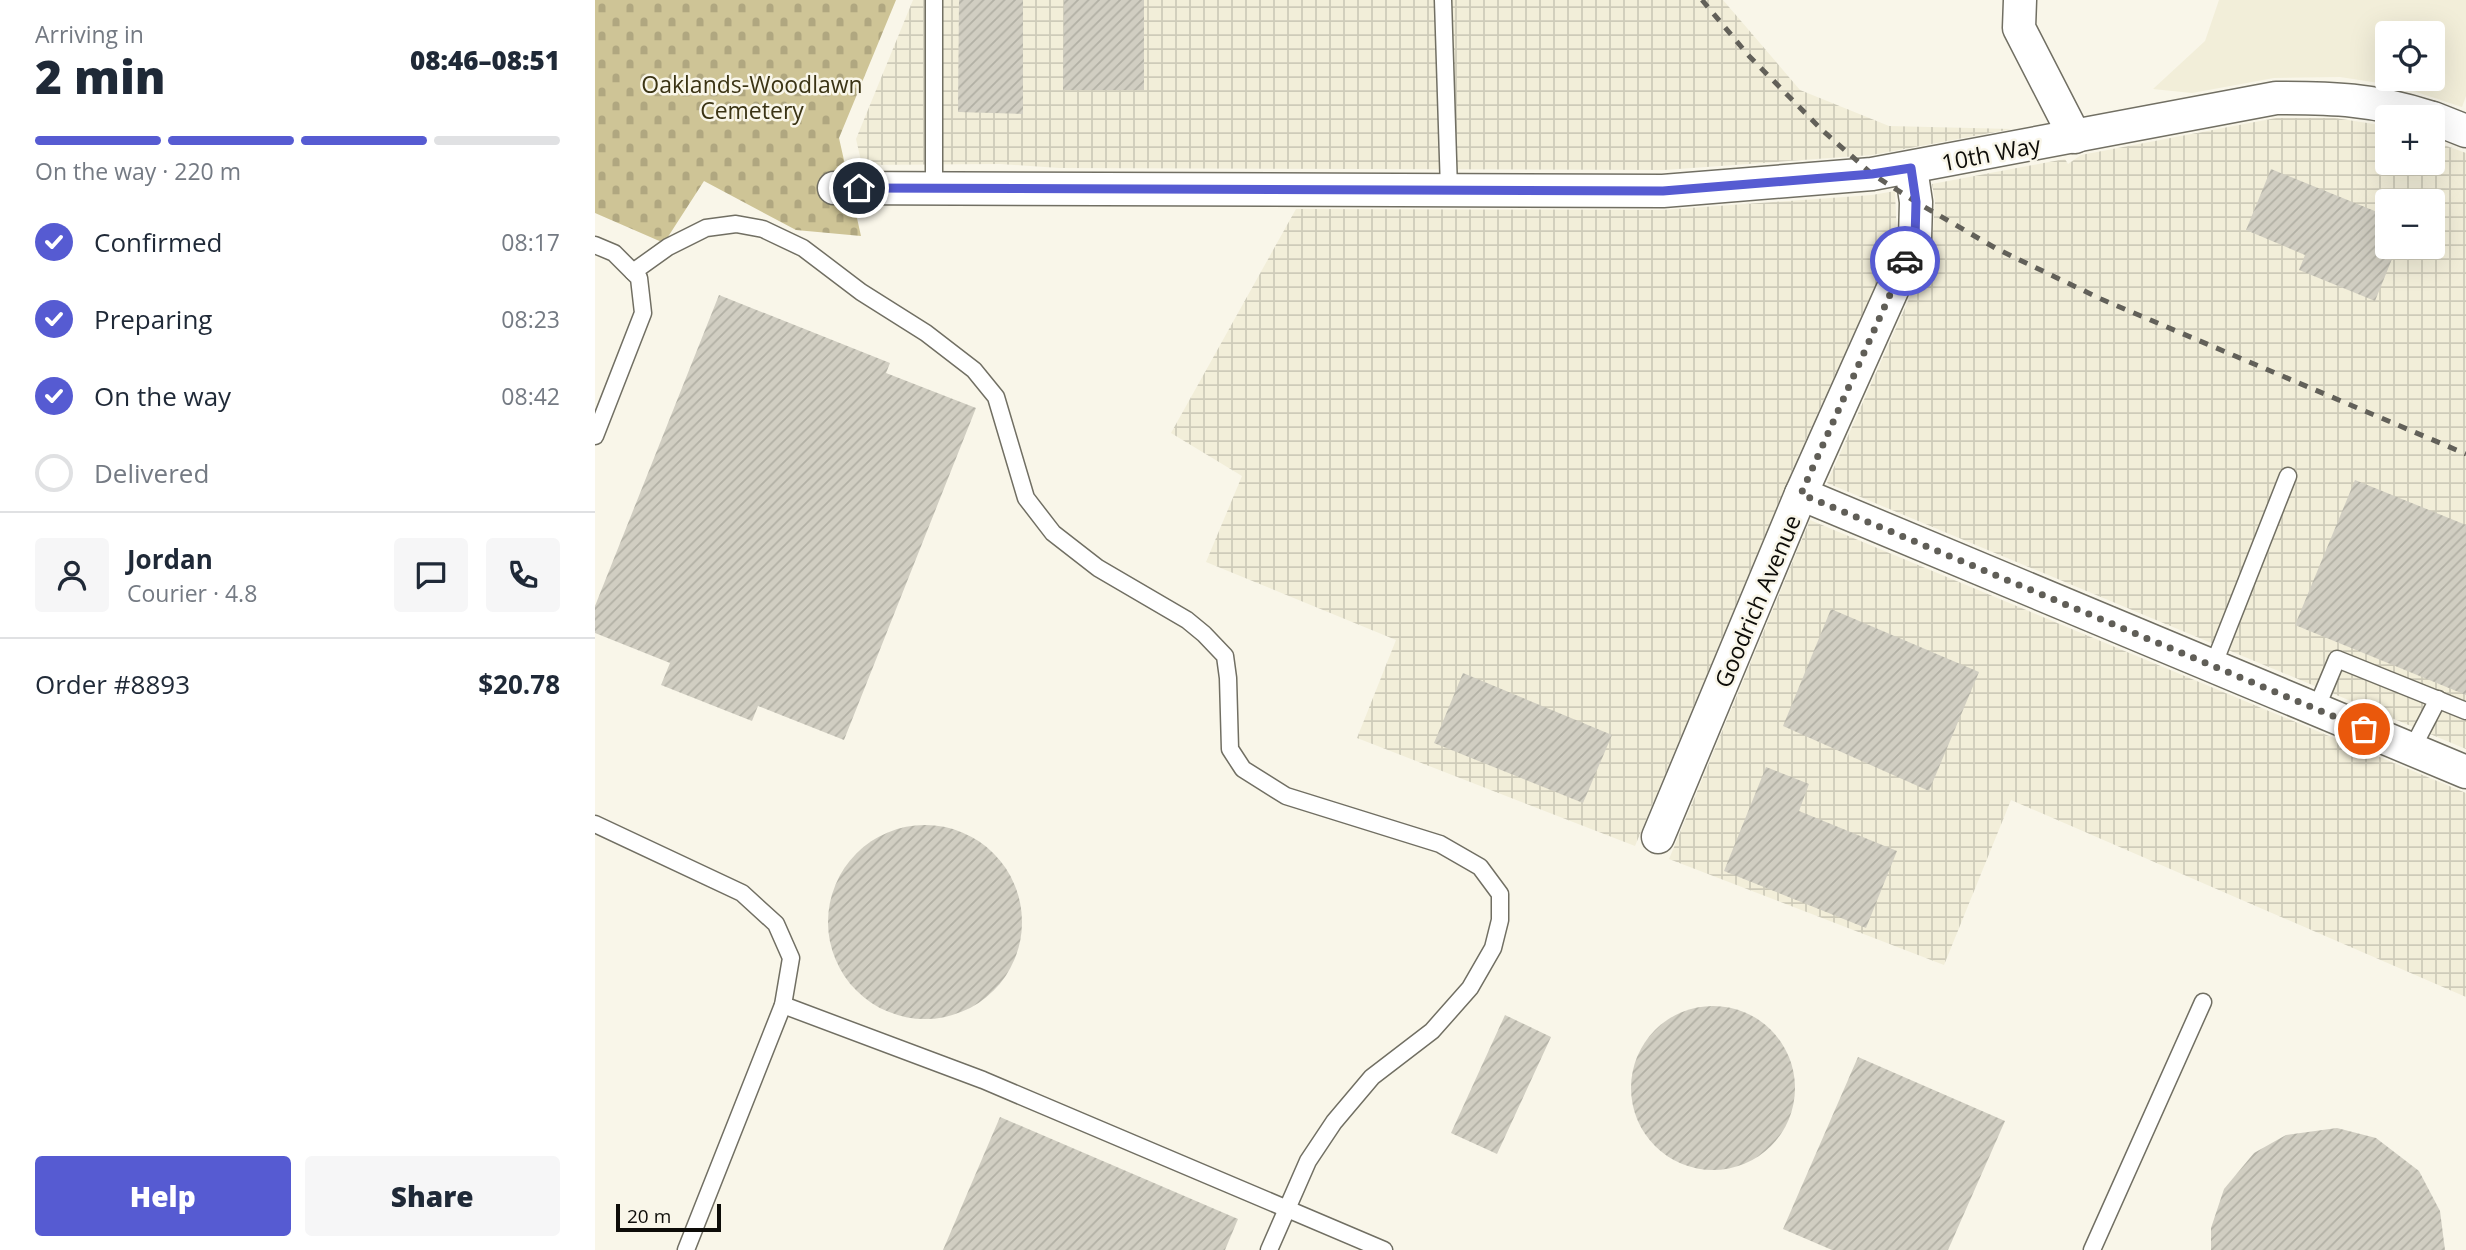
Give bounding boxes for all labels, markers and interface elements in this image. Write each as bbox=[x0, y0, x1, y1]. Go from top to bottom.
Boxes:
text: Arriving in bbox=[35, 18, 144, 50]
map controls bbox=[2375, 21, 2445, 259]
button: locate bbox=[2375, 21, 2445, 91]
text: 08:46–08:51 bbox=[410, 42, 560, 78]
text: 2 min bbox=[35, 45, 166, 107]
park label: Oaklands-Woodlawn Cemetery bbox=[641, 68, 863, 126]
button: + bbox=[2375, 105, 2445, 175]
street label: 10th Way bbox=[1939, 128, 2044, 178]
text: On the way · 220 m bbox=[35, 155, 241, 187]
pin bbox=[829, 158, 889, 218]
icon: home bbox=[840, 169, 878, 207]
button: − bbox=[2375, 189, 2445, 259]
icon: check bbox=[35, 223, 73, 261]
text: Confirmed bbox=[94, 224, 222, 260]
text: 08:17 bbox=[501, 226, 560, 258]
courier bbox=[1870, 226, 1940, 296]
icon: car bbox=[1886, 242, 1924, 280]
icon: check bbox=[35, 300, 73, 338]
text: Preparing bbox=[94, 301, 212, 337]
text: 08:23 bbox=[501, 303, 560, 335]
icon: check bbox=[35, 377, 73, 415]
text: On the way bbox=[94, 378, 231, 414]
text: 08:42 bbox=[501, 380, 560, 412]
text: Delivered bbox=[94, 455, 209, 491]
street label: Goodrich Avenue bbox=[1706, 510, 1808, 692]
button: person bbox=[35, 538, 109, 612]
button: chat bbox=[394, 538, 468, 612]
button: phone bbox=[486, 538, 560, 612]
text: Jordan bbox=[127, 541, 213, 577]
text: Courier · 4.8 bbox=[127, 577, 257, 609]
text: Order #8893 bbox=[35, 666, 190, 702]
text: $20.78 bbox=[478, 666, 560, 702]
pin bbox=[2334, 699, 2394, 759]
icon: bag bbox=[2345, 710, 2383, 748]
button: Help bbox=[35, 1156, 291, 1236]
button: Share bbox=[305, 1156, 560, 1236]
scale bar bbox=[616, 1201, 721, 1233]
text: 20 m bbox=[627, 1203, 671, 1229]

